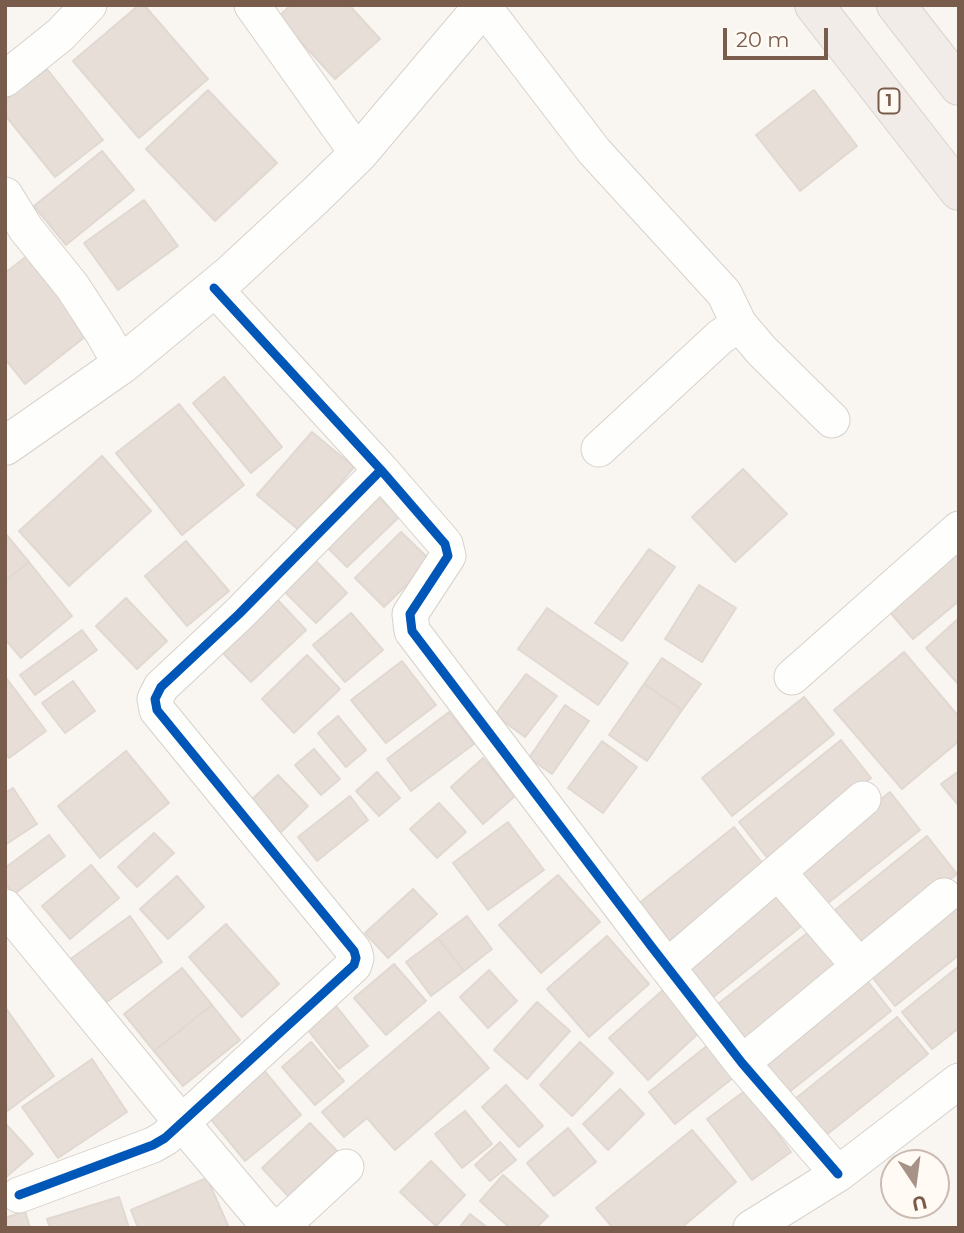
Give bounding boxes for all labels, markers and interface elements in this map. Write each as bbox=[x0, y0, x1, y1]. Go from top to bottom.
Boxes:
scale bar bbox=[726, 14, 831, 58]
text: 20 m bbox=[736, 27, 790, 52]
road number: 1 bbox=[878, 88, 900, 114]
north arrow bbox=[880, 1149, 950, 1219]
text: U bbox=[910, 1190, 929, 1216]

